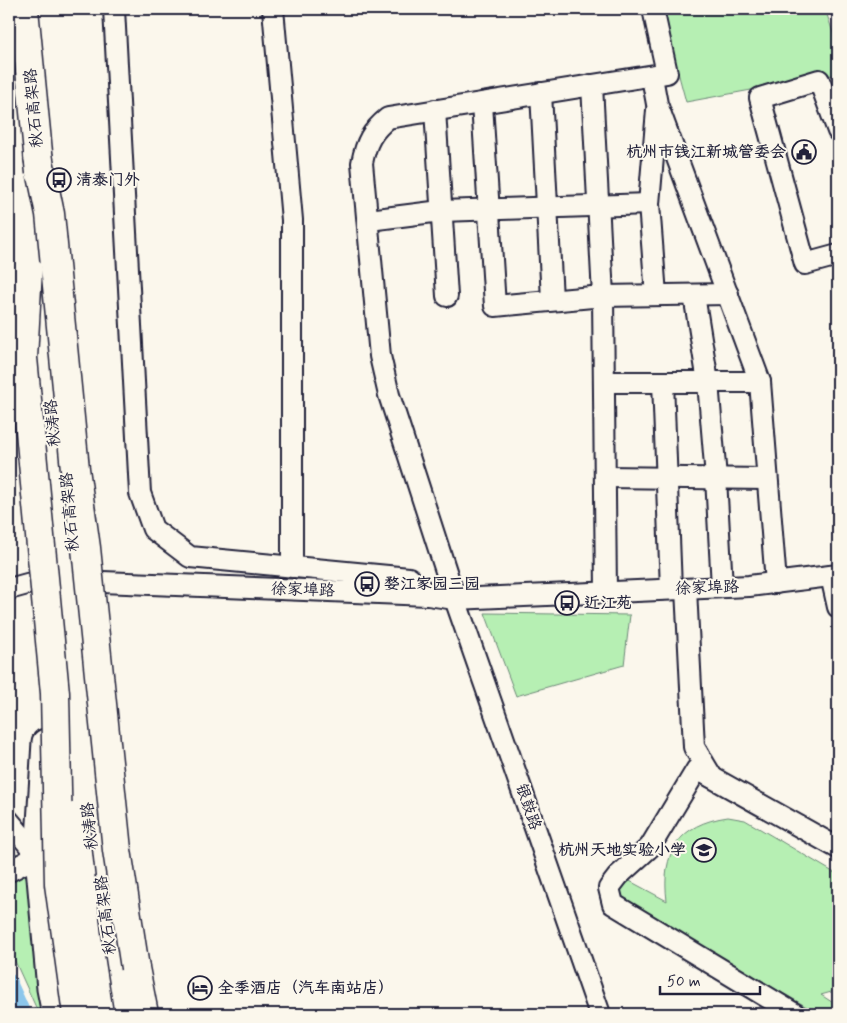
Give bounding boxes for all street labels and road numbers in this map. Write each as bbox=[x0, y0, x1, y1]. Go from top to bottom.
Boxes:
street label: 秋石高架路 bbox=[20, 67, 48, 149]
street label: 秋涛路 bbox=[40, 398, 66, 448]
street label: 秋石高架路 bbox=[56, 471, 84, 553]
street label: 徐家埠路 bbox=[675, 576, 739, 600]
street label: 徐家埠路 bbox=[271, 578, 335, 602]
street label: 银鼓路 bbox=[510, 781, 546, 833]
street label: 秋涛路 bbox=[77, 801, 103, 851]
street label: 秋石高架路 bbox=[91, 874, 121, 956]

